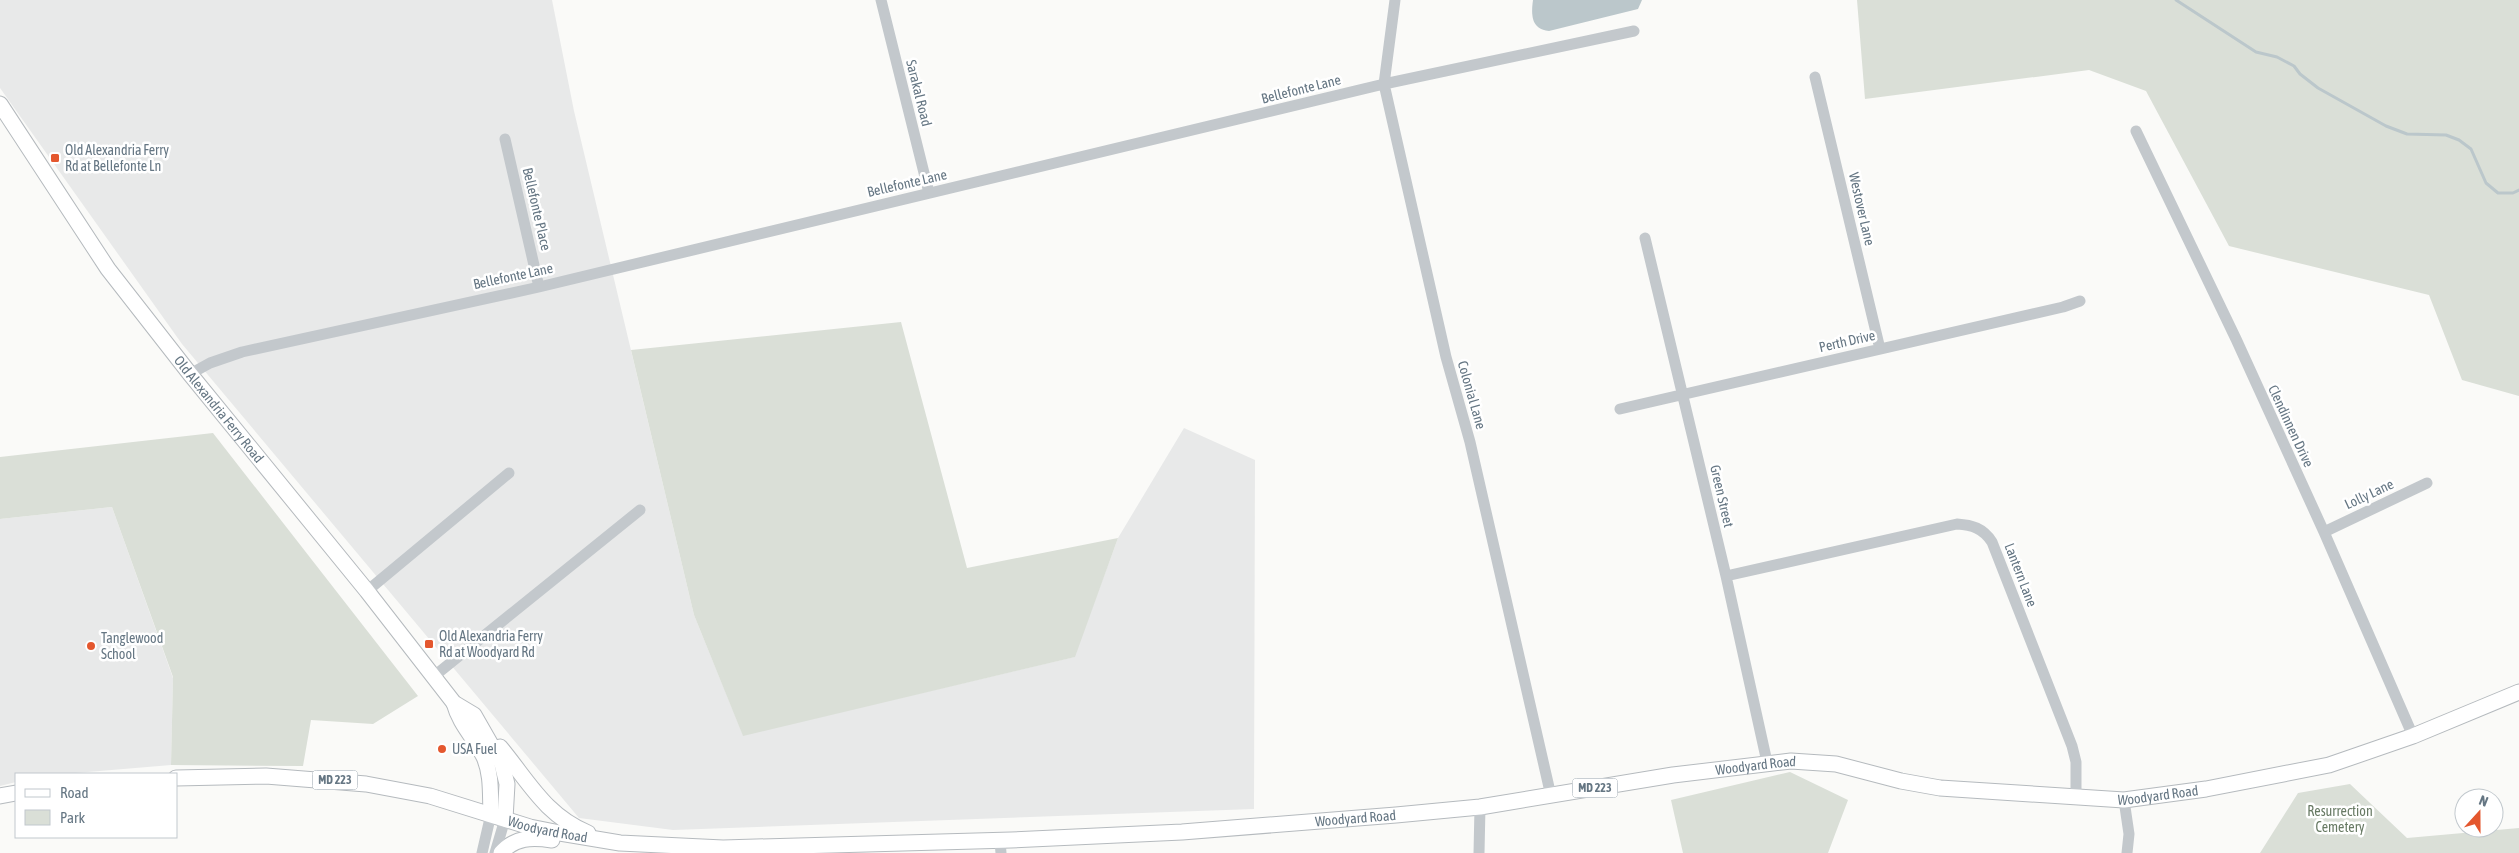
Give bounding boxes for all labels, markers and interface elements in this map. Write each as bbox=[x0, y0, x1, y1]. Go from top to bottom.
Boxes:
street label: Sarakal Road bbox=[903, 58, 935, 128]
street label: Bellefonte Lane bbox=[1260, 71, 1342, 107]
place label: Old Alexandria Ferry Rd at Bellefonte Ln bbox=[65, 142, 169, 174]
marker: Old Alexandria Ferry Rd at Bellefonte Ln bbox=[49, 152, 61, 164]
street label: Bellefonte Place bbox=[520, 166, 554, 252]
street label: Bellefonte Lane bbox=[866, 166, 948, 200]
street label: Westover Lane bbox=[1846, 171, 1878, 247]
street label: Bellefonte Lane bbox=[472, 260, 554, 292]
street label: Perth Drive bbox=[1817, 327, 1877, 355]
street label: Old Alexandria Ferry Road bbox=[171, 353, 267, 466]
street label: Colonial Lane bbox=[1455, 359, 1489, 431]
street label: Clendinnen Drive bbox=[2265, 382, 2317, 470]
street label: Green Street bbox=[1707, 463, 1737, 529]
street label: Lolly Lane bbox=[2342, 476, 2396, 512]
street label: Lantern Lane bbox=[2002, 541, 2040, 609]
place label: Old Alexandria Ferry Rd at Woodyard Rd bbox=[439, 628, 543, 660]
place label: Tanglewood School bbox=[101, 630, 163, 662]
marker: Old Alexandria Ferry Rd at Woodyard Rd bbox=[423, 638, 435, 650]
marker: Tanglewood School bbox=[85, 640, 97, 652]
place label: USA Fuel bbox=[452, 741, 498, 757]
marker: USA Fuel bbox=[436, 743, 448, 755]
street label: Woodyard Road bbox=[1714, 753, 1797, 778]
road number: MD 223 bbox=[312, 770, 358, 790]
legend bbox=[15, 773, 178, 838]
road number: MD 223 bbox=[1572, 778, 1618, 798]
street label: Woodyard Road bbox=[2117, 782, 2199, 808]
text: Road bbox=[60, 784, 89, 801]
north arrow bbox=[2454, 788, 2504, 838]
text: N bbox=[2477, 792, 2490, 810]
park label: Resurrection Cemetery bbox=[2307, 803, 2373, 835]
street label: Woodyard Road bbox=[1314, 807, 1397, 829]
text: Park bbox=[60, 809, 85, 826]
street label: Woodyard Road bbox=[506, 813, 589, 845]

